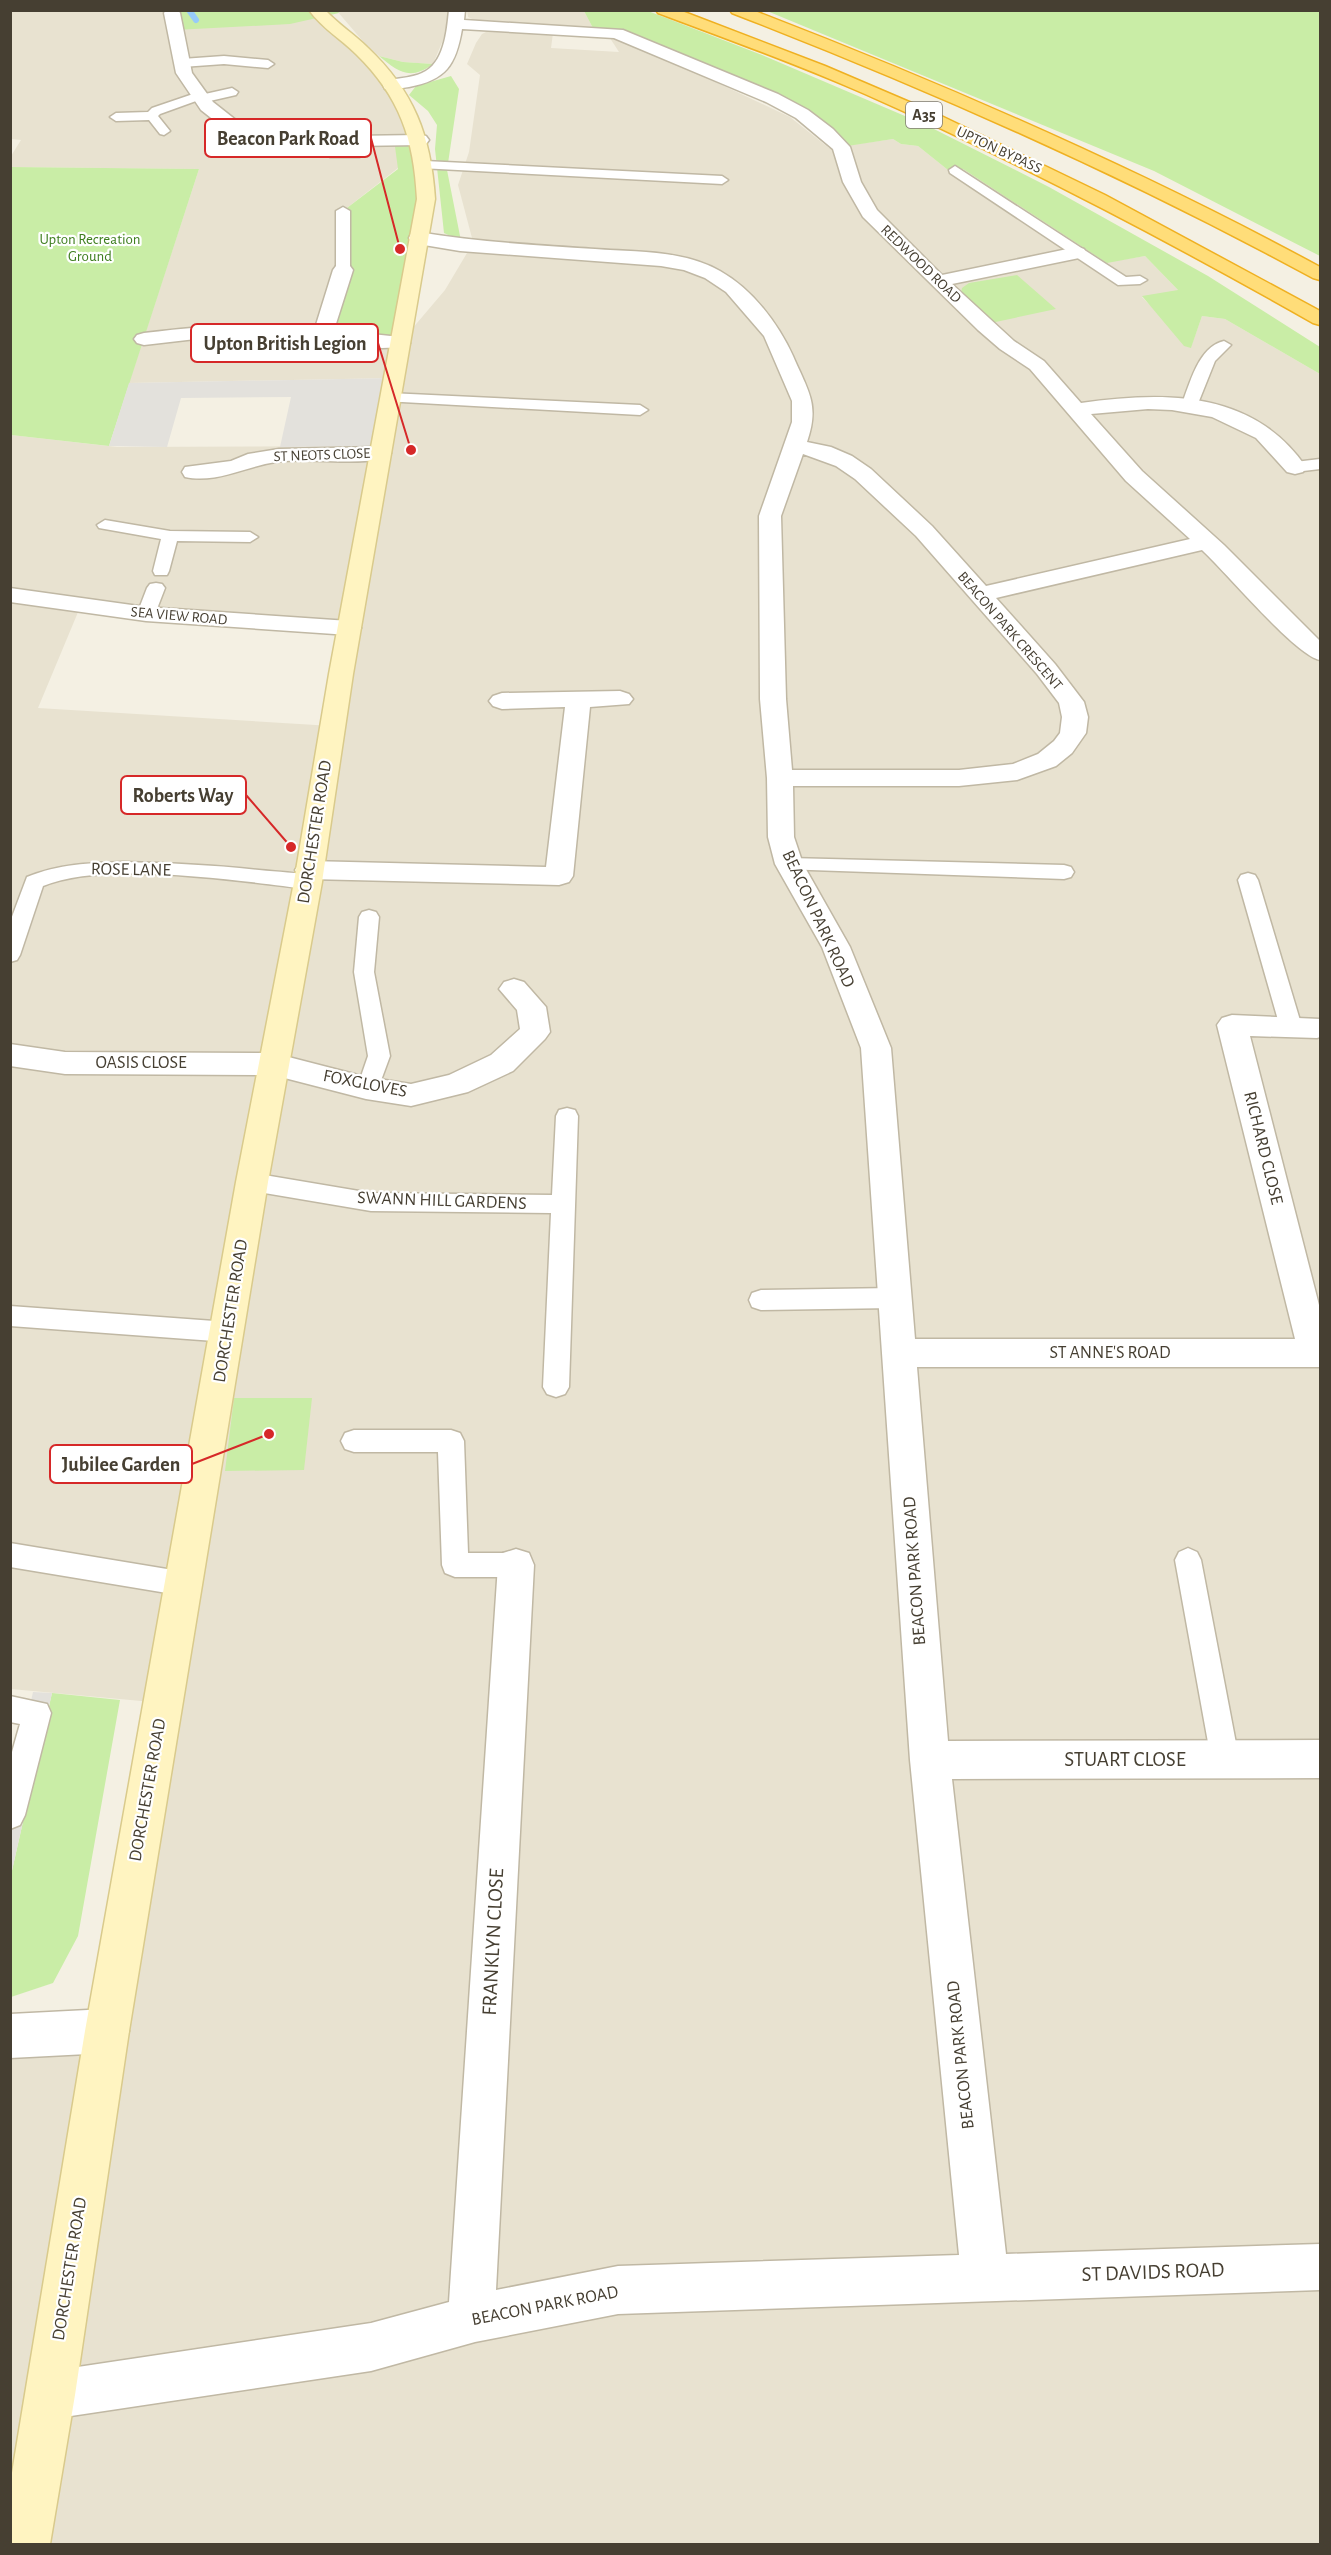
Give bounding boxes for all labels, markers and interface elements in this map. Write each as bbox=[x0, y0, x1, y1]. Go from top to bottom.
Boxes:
road number: A35 bbox=[906, 102, 942, 128]
callout: Beacon Park Road bbox=[205, 119, 371, 157]
street label: UPTON BYPASS bbox=[954, 124, 1044, 176]
text: Beacon Park Road bbox=[217, 129, 360, 149]
street label: REDWOOD ROAD bbox=[878, 222, 964, 306]
park label: Upton Recreation Ground bbox=[39, 232, 141, 264]
callout: Upton British Legion bbox=[191, 324, 378, 362]
text: Upton British Legion bbox=[203, 334, 367, 354]
street label: ST NEOTS CLOSE bbox=[273, 446, 371, 464]
street label: BEACON PARK CRESCENT bbox=[955, 569, 1066, 694]
street label: SEA VIEW ROAD bbox=[130, 604, 228, 628]
street label: DORCHESTER ROAD bbox=[295, 759, 335, 905]
callout: Roberts Way bbox=[121, 776, 246, 814]
text: Roberts Way bbox=[133, 786, 233, 806]
street label: BEACON PARK ROAD bbox=[778, 848, 858, 990]
street label: ROSE LANE bbox=[91, 860, 172, 880]
street label: OASIS CLOSE bbox=[95, 1054, 187, 1072]
street label: FOXGLOVES bbox=[321, 1067, 409, 1101]
street label: RICHARD CLOSE bbox=[1240, 1090, 1286, 1207]
street label: SWANN HILL GARDENS bbox=[357, 1189, 527, 1213]
street label: DORCHESTER ROAD bbox=[211, 1238, 251, 1384]
street label: ST ANNE'S ROAD bbox=[1049, 1344, 1171, 1362]
callout: Jubilee Garden bbox=[50, 1445, 192, 1483]
text: Jubilee Garden bbox=[62, 1455, 180, 1475]
street label: BEACON PARK ROAD bbox=[901, 1496, 929, 1646]
street label: DORCHESTER ROAD bbox=[127, 1717, 169, 1863]
street label: STUART CLOSE bbox=[1064, 1749, 1186, 1770]
street label: FRANKLYN CLOSE bbox=[479, 1868, 507, 2016]
street label: BEACON PARK ROAD bbox=[944, 1980, 978, 2130]
street label: DORCHESTER ROAD bbox=[50, 2196, 90, 2342]
street label: ST DAVIDS ROAD bbox=[1081, 2259, 1225, 2285]
street label: BEACON PARK ROAD bbox=[470, 2283, 620, 2329]

